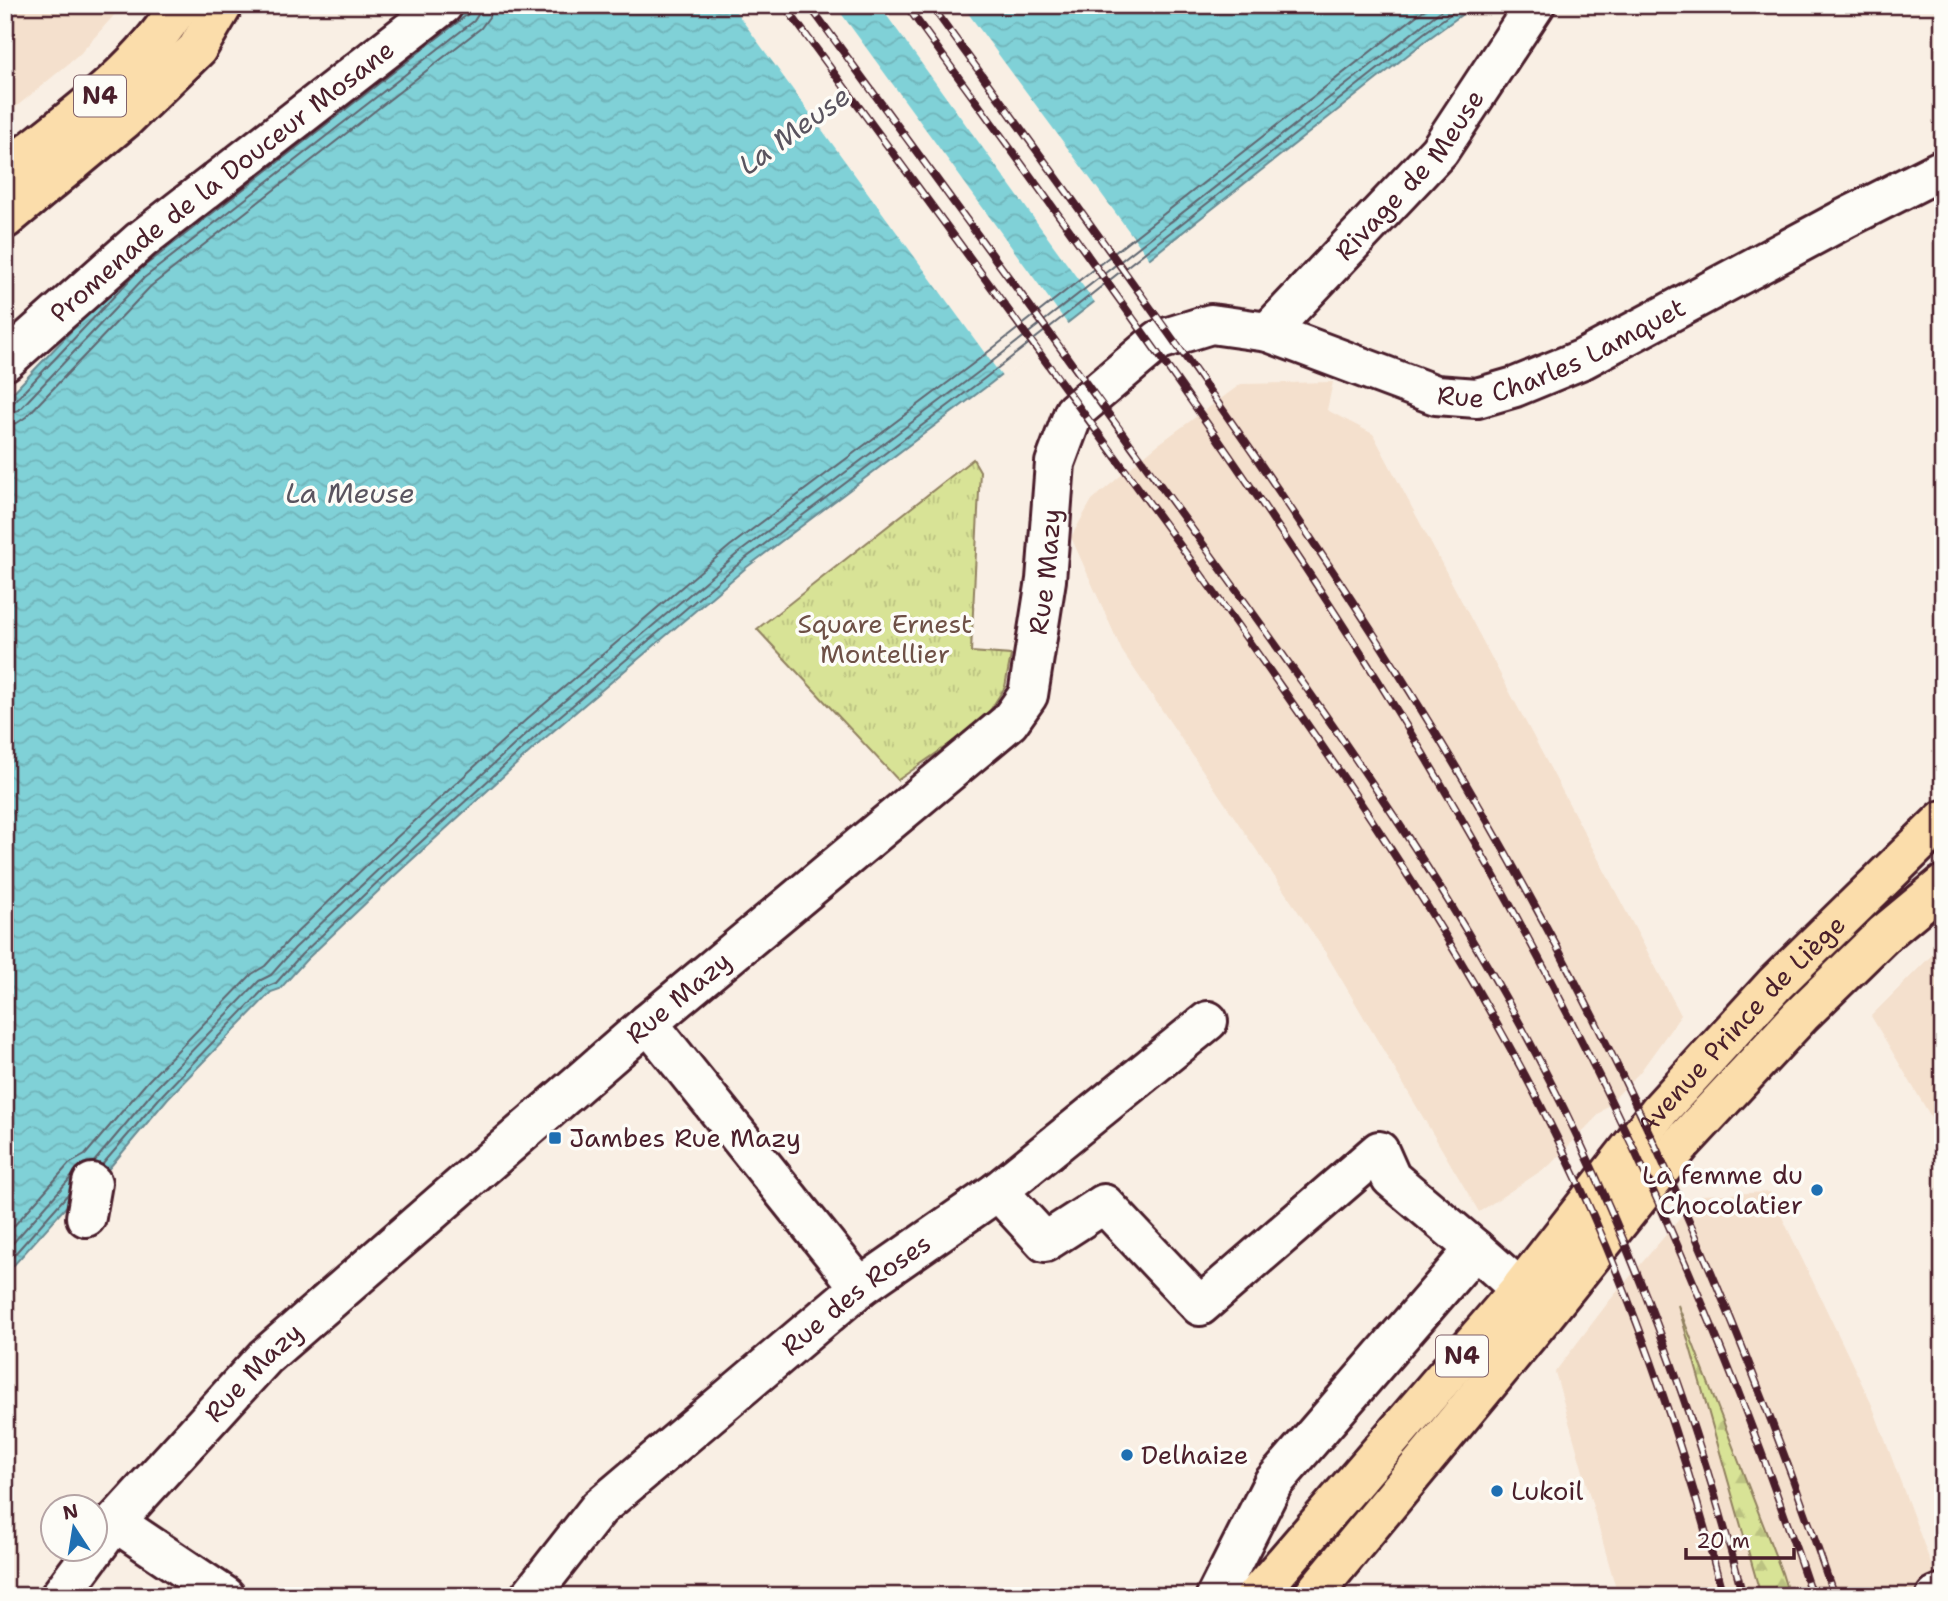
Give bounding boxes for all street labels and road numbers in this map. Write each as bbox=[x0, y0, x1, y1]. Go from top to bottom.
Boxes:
street label: Promenade de la Douceur Mosane bbox=[42, 32, 401, 330]
road number: N4 bbox=[74, 76, 126, 116]
street label: Rivage de Meuse bbox=[1327, 82, 1492, 268]
street label: Rue Charles Lamquet bbox=[1436, 289, 1691, 415]
street label: Rue Mazy bbox=[1020, 507, 1068, 637]
street label: Avenue Prince de Liège bbox=[1628, 907, 1853, 1143]
street label: Rue Mazy bbox=[618, 943, 738, 1051]
street label: Rue des Roses bbox=[774, 1225, 937, 1363]
street label: Rue Mazy bbox=[196, 1314, 309, 1430]
road number: N4 bbox=[1436, 1336, 1488, 1376]

